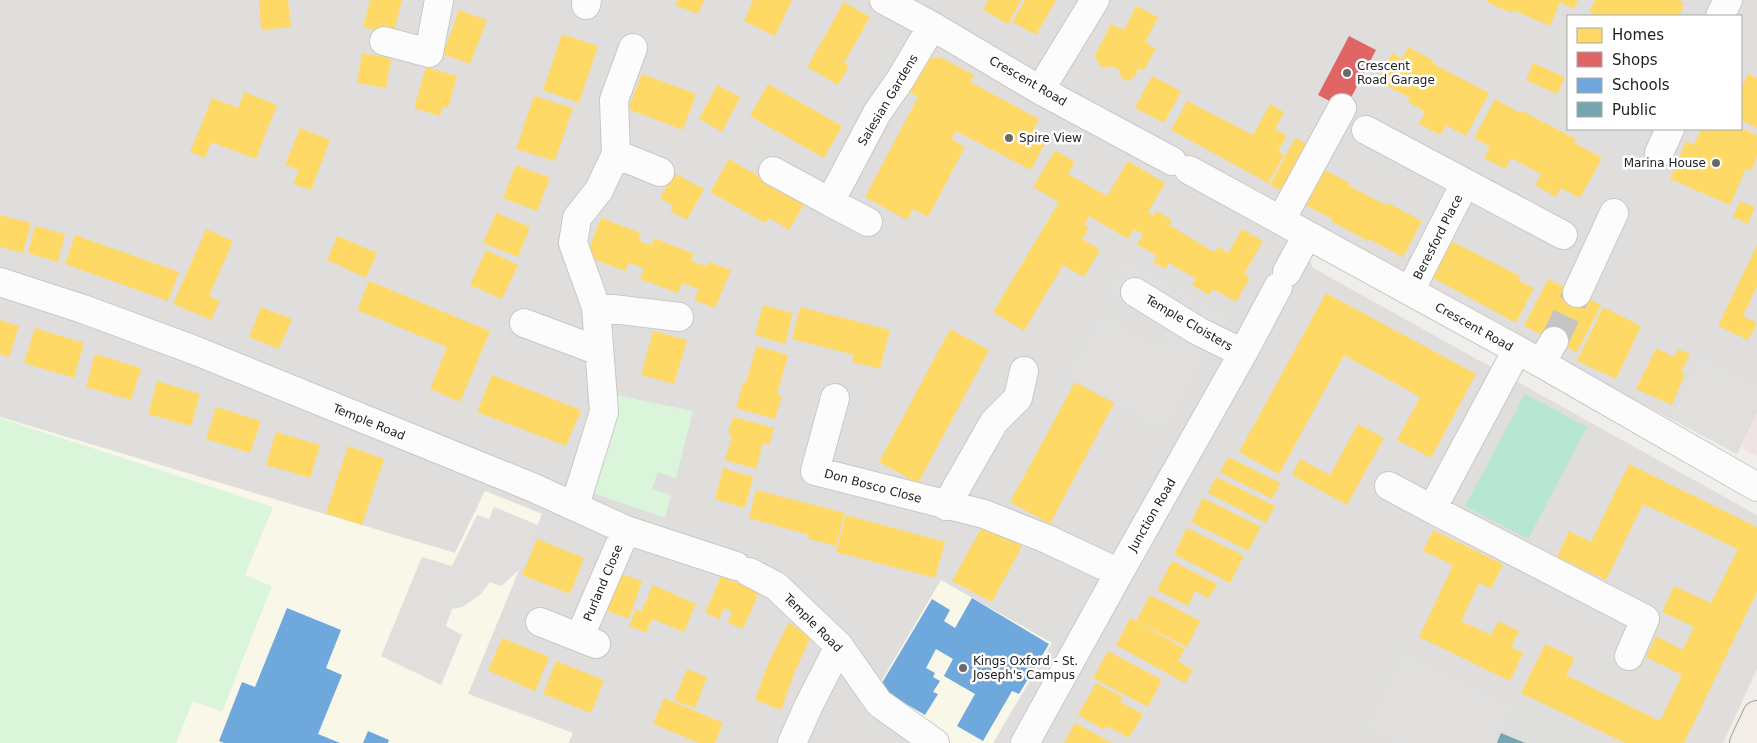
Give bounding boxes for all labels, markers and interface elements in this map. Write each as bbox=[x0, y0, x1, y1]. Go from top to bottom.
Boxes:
legend bbox=[1567, 15, 1742, 130]
text: Homes bbox=[1612, 26, 1664, 44]
text: Shops bbox=[1612, 51, 1658, 69]
street label: Salesian Gardens bbox=[855, 52, 921, 148]
street label: Crescent Road bbox=[987, 53, 1069, 109]
place label: Crescent Road Garage bbox=[1357, 59, 1435, 87]
marker: Crescent Road Garage bbox=[1341, 67, 1353, 79]
text: Schools bbox=[1612, 76, 1670, 94]
text: Public bbox=[1612, 101, 1656, 119]
place label: Spire View bbox=[1019, 131, 1082, 145]
marker: Spire View bbox=[1003, 132, 1015, 144]
place label: Marina House bbox=[1624, 156, 1706, 170]
marker: Marina House bbox=[1710, 157, 1722, 169]
street label: Beresford Place bbox=[1411, 192, 1465, 282]
street label: Temple Cloisters bbox=[1142, 292, 1235, 354]
street label: Crescent Road bbox=[1433, 300, 1515, 354]
street label: Temple Road bbox=[330, 401, 407, 443]
street label: Don Bosco Close bbox=[823, 466, 923, 506]
street label: Junction Road bbox=[1125, 476, 1179, 555]
street label: Purland Close bbox=[581, 543, 625, 623]
street label: Temple Road bbox=[780, 590, 845, 655]
place label: Kings Oxford - St. Joseph's Campus bbox=[972, 654, 1078, 682]
marker: Kings Oxford - St. Joseph's Campus bbox=[957, 662, 969, 674]

